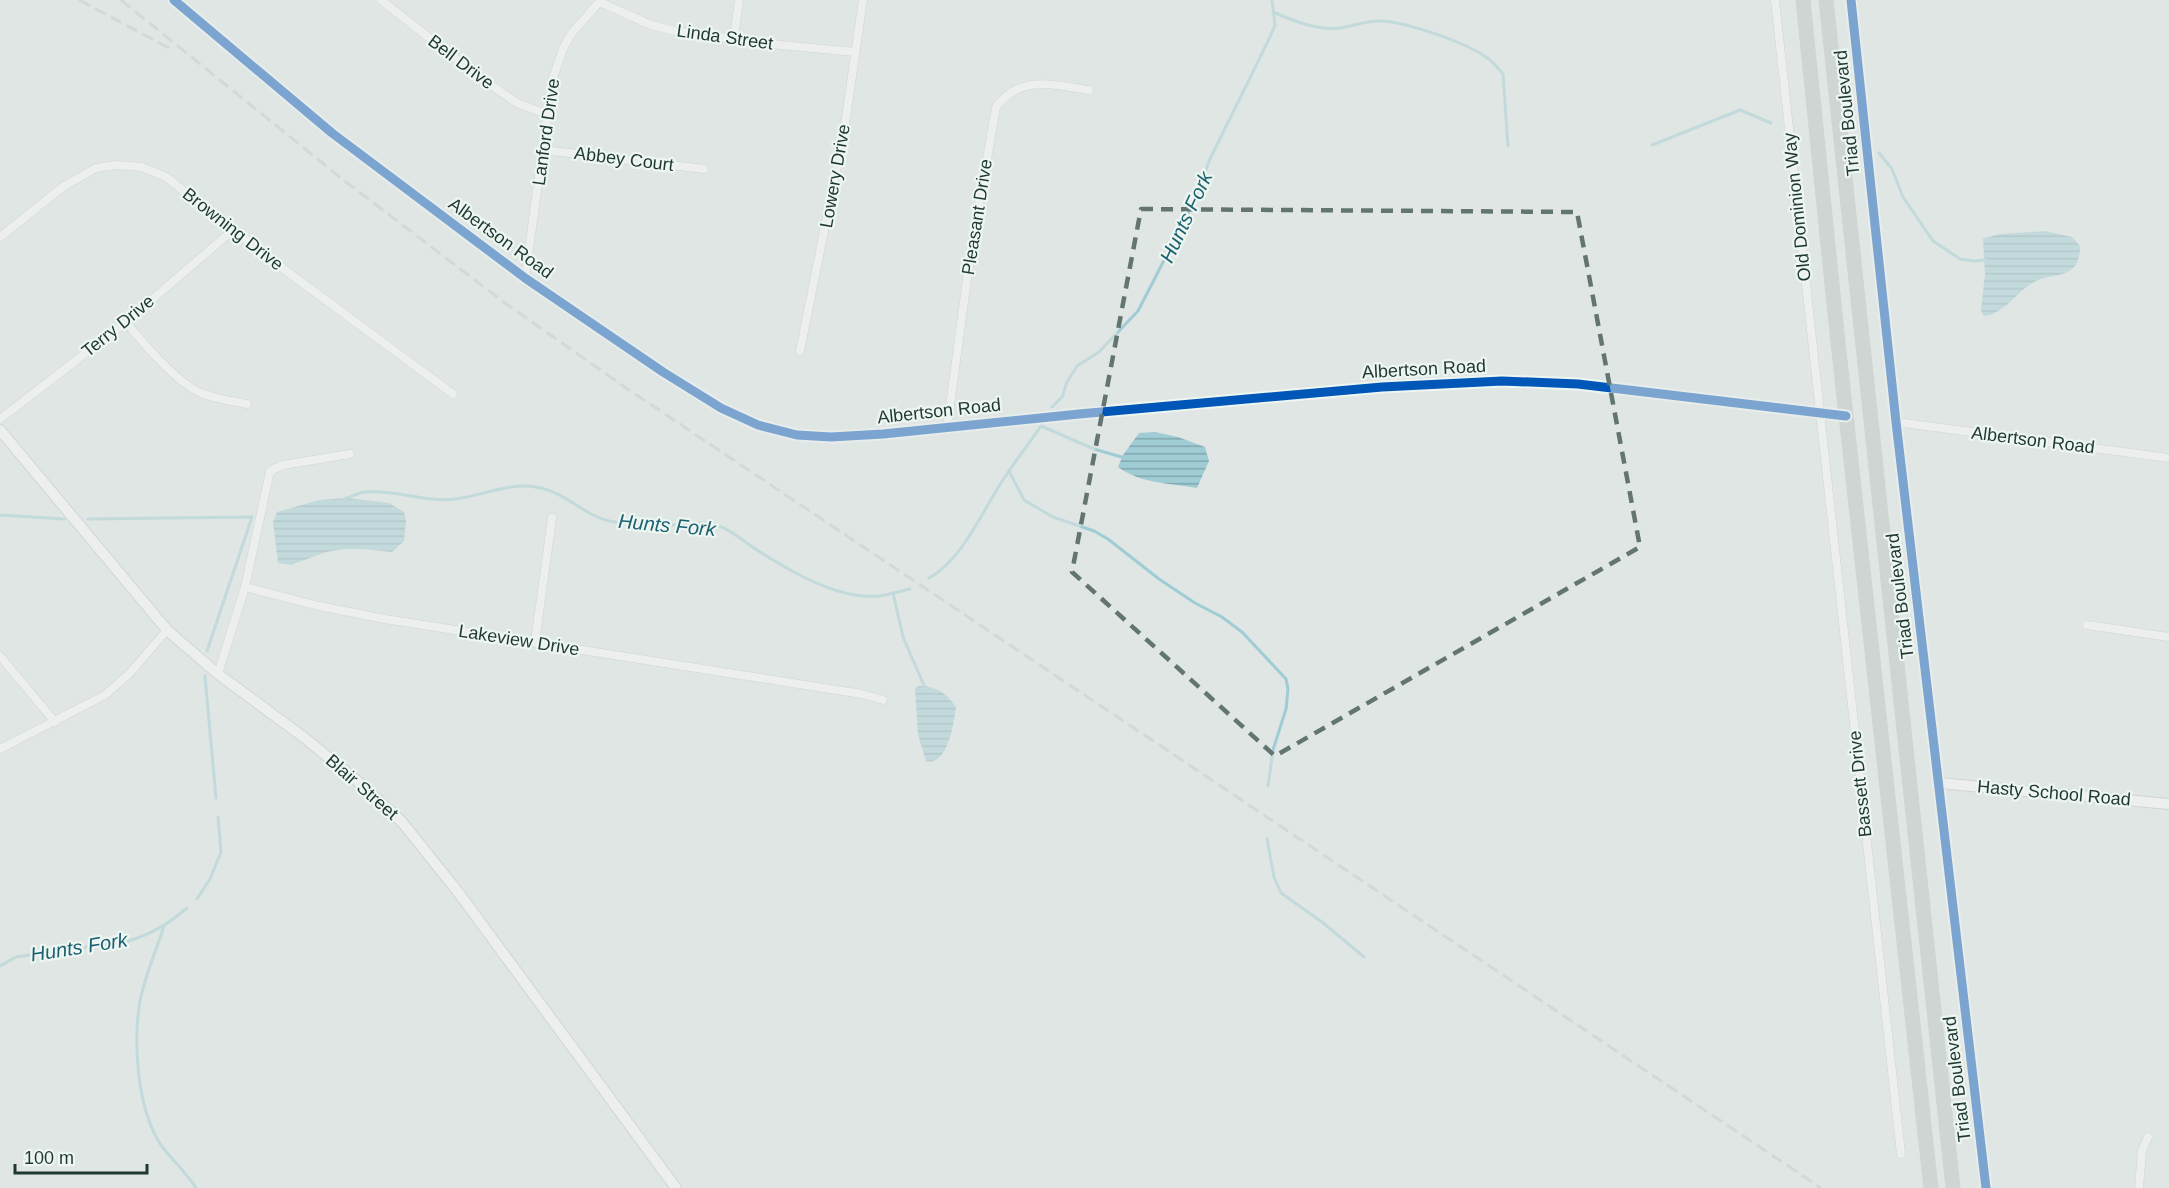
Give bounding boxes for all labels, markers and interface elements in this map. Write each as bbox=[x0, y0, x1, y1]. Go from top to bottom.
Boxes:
street label: Linda Street bbox=[676, 20, 774, 54]
street label: Bell Drive bbox=[424, 31, 498, 93]
street label: Triad Boulevard bbox=[1830, 49, 1864, 177]
street label: Lanford Drive bbox=[529, 77, 563, 187]
street label: Lowery Drive bbox=[816, 123, 854, 229]
street label: Old Dominion Way bbox=[1779, 132, 1815, 282]
street label: Abbey Court bbox=[573, 143, 675, 175]
street label: Pleasant Drive bbox=[958, 158, 996, 276]
water label: Hunts Fork bbox=[1155, 167, 1217, 266]
street label: Browning Drive bbox=[179, 184, 287, 274]
street label: Albertson Road bbox=[445, 193, 557, 283]
street label: Terry Drive bbox=[78, 291, 158, 361]
street label: Albertson Road bbox=[1362, 356, 1486, 382]
street label: Albertson Road bbox=[876, 395, 1002, 427]
street label: Albertson Road bbox=[1970, 423, 2096, 457]
water label: Hunts Fork bbox=[617, 510, 718, 540]
street label: Triad Boulevard bbox=[1882, 532, 1918, 660]
street label: Lakeview Drive bbox=[457, 621, 581, 659]
street label: Bassett Drive bbox=[1844, 730, 1876, 838]
street label: Blair Street bbox=[322, 750, 402, 824]
street label: Hasty School Road bbox=[1976, 776, 2132, 810]
water label: Hunts Fork bbox=[29, 928, 130, 966]
street label: Triad Boulevard bbox=[1939, 1015, 1975, 1143]
scale bar bbox=[15, 1137, 147, 1175]
text: 100 m bbox=[24, 1148, 74, 1168]

